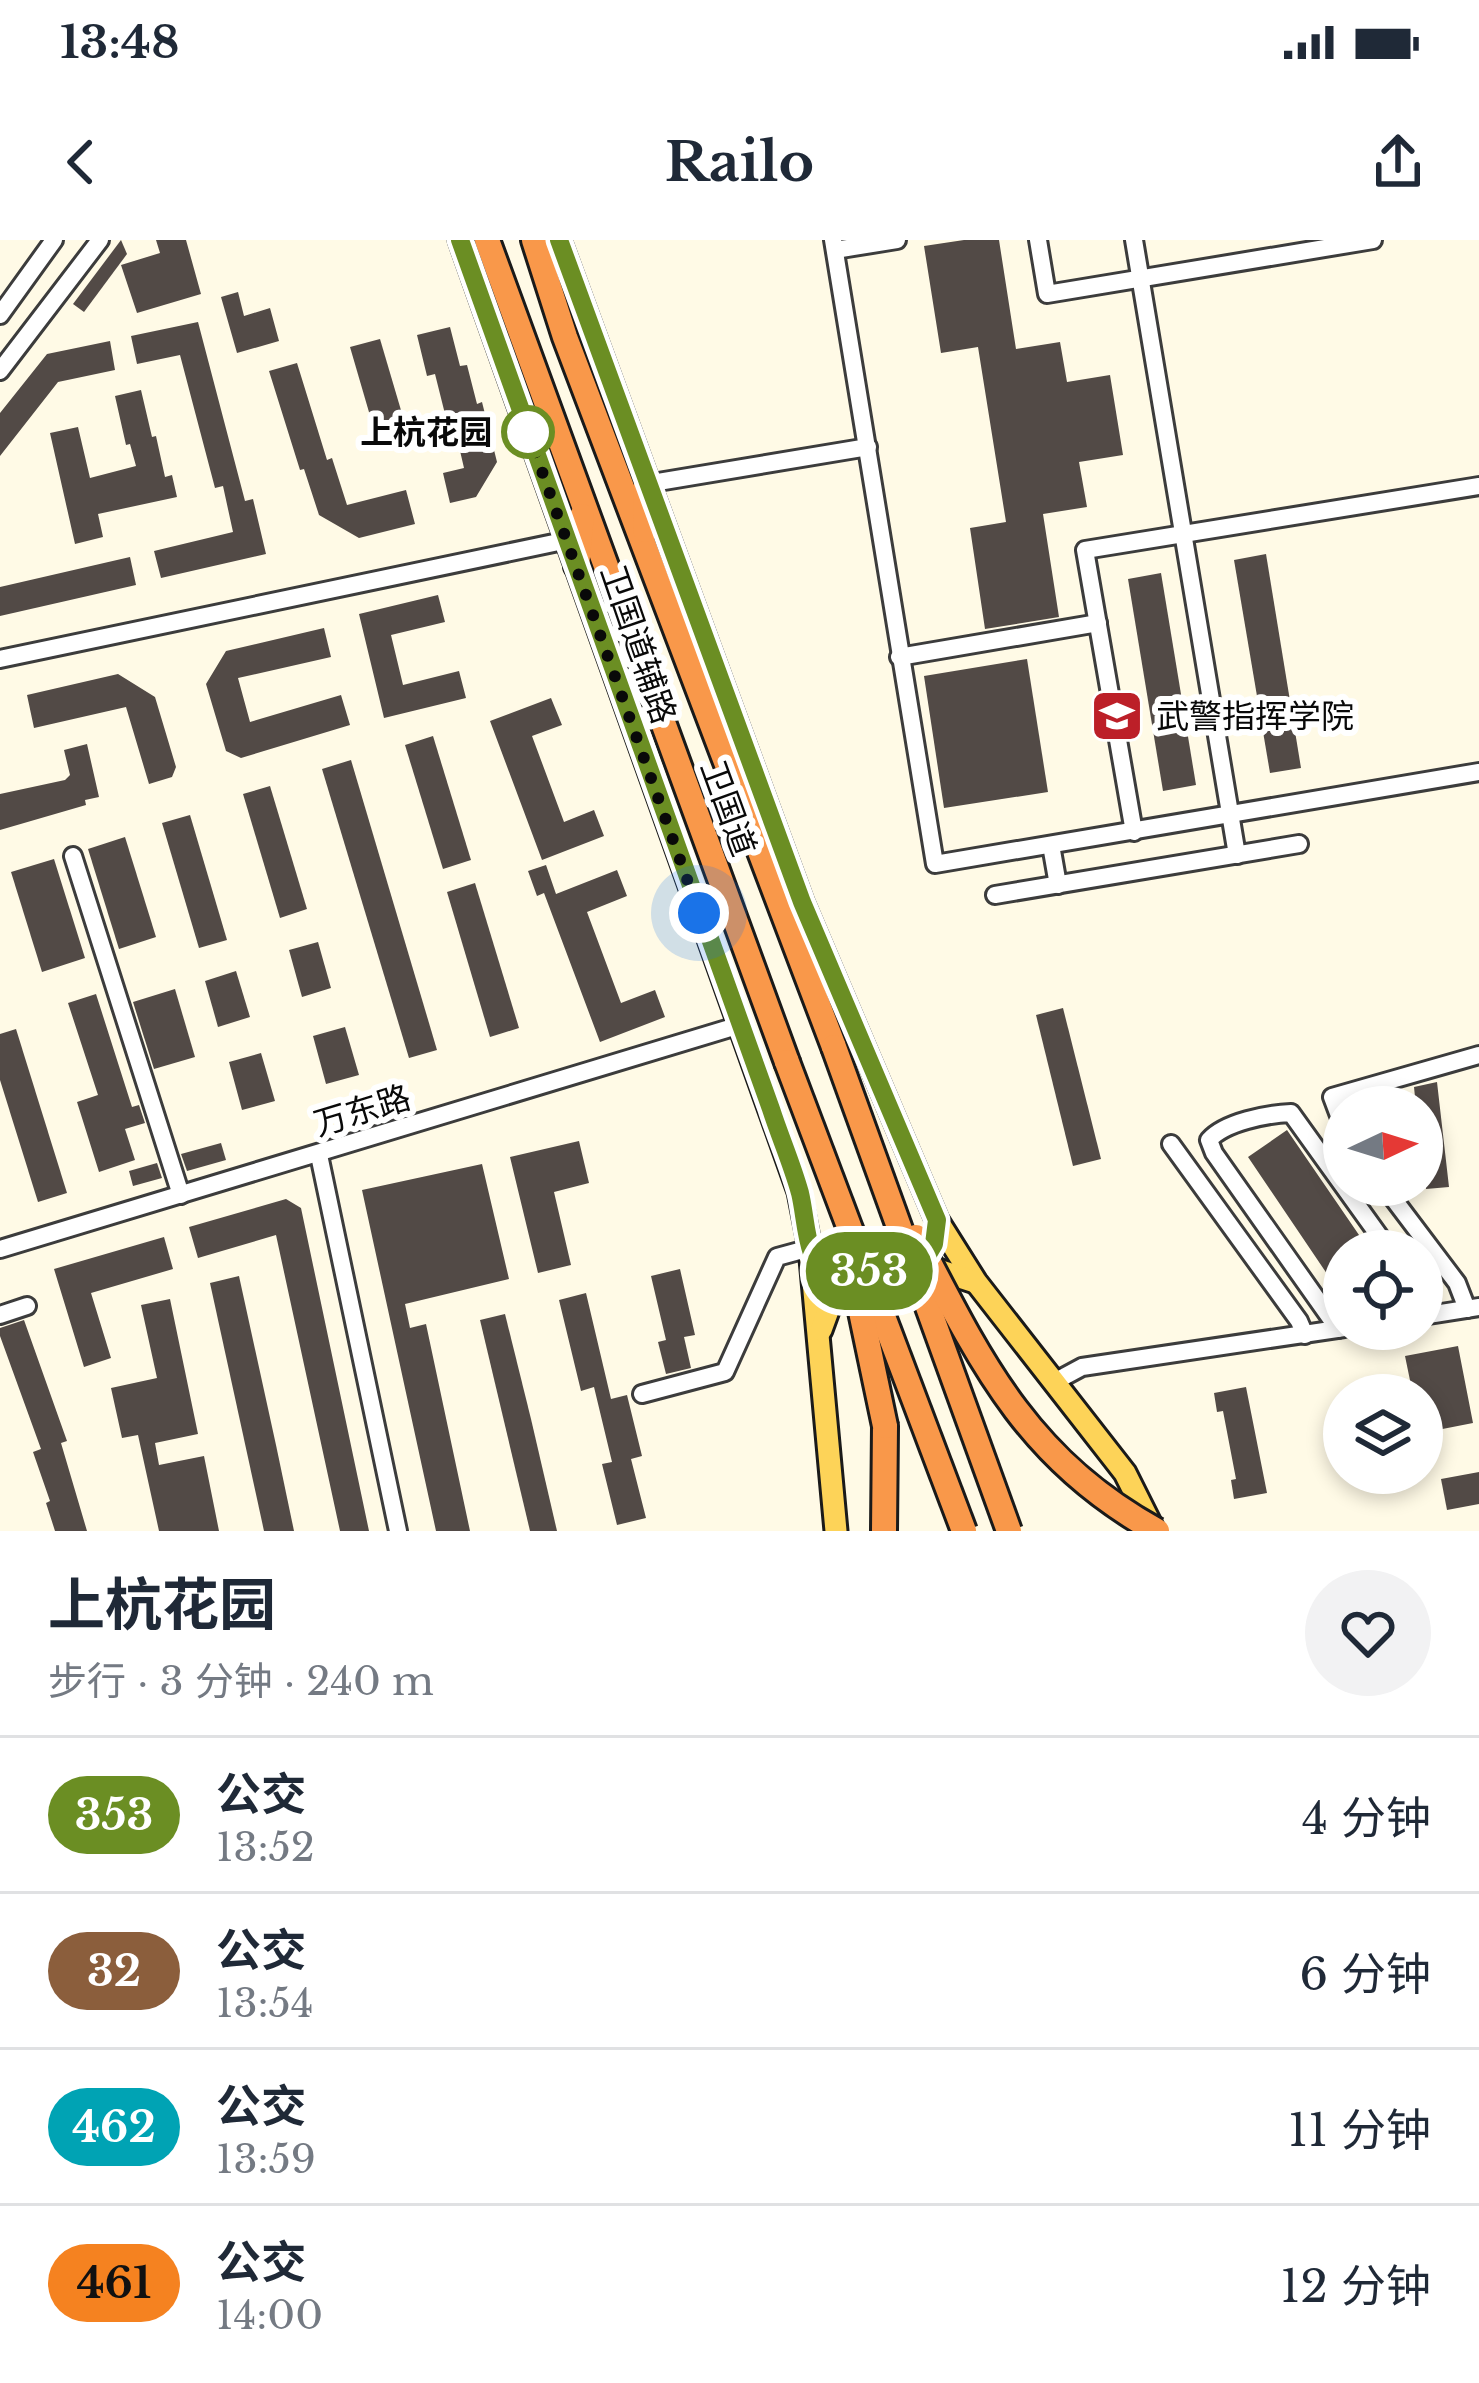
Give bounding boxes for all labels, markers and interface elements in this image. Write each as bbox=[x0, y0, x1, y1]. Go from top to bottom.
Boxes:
text: 13:48 bbox=[60, 14, 180, 70]
icon: back bbox=[48, 129, 114, 195]
text: Railo bbox=[665, 129, 814, 196]
icon: share bbox=[1365, 129, 1431, 195]
marker: 上杭花园 bbox=[503, 407, 553, 457]
place label: 上杭花园 bbox=[360, 412, 492, 453]
street label: 卫国道辅路 bbox=[592, 559, 685, 729]
school or university icon: 武警指挥学院 bbox=[1089, 688, 1145, 744]
place label: 武警指挥学院 bbox=[1156, 696, 1354, 737]
street label: 卫国道 bbox=[692, 755, 765, 862]
your location bbox=[669, 883, 729, 943]
street label: 万东路 bbox=[309, 1076, 415, 1145]
north arrow bbox=[1323, 1086, 1443, 1206]
map controls bbox=[1323, 1086, 1443, 1494]
button: locate bbox=[1323, 1230, 1443, 1350]
line badge: 353 bbox=[800, 1232, 938, 1310]
text: 353 bbox=[830, 1245, 908, 1297]
button: layers bbox=[1323, 1374, 1443, 1494]
text: 上杭花园 bbox=[48, 1570, 276, 1640]
button: heart bbox=[1305, 1570, 1431, 1696]
text: 步行 · 3 分钟 · 240 m bbox=[48, 1657, 434, 1706]
text: 公交 bbox=[216, 1766, 306, 1822]
text: 353 bbox=[75, 1789, 153, 1841]
text: 4 分钟 bbox=[1302, 1790, 1431, 1846]
text: 13:52 bbox=[216, 1823, 315, 1872]
text: 公交 bbox=[216, 1922, 306, 1978]
text: 32 bbox=[87, 1945, 141, 1997]
text: 6 分钟 bbox=[1299, 1946, 1431, 2002]
text: 13:54 bbox=[216, 1979, 314, 2028]
text: 公交 bbox=[216, 2078, 306, 2134]
text: 462 bbox=[72, 2101, 156, 2153]
text: 11 分钟 bbox=[1288, 2102, 1431, 2158]
text: 13:59 bbox=[216, 2135, 316, 2184]
text: 公交 bbox=[216, 2234, 306, 2290]
text: 461 bbox=[77, 2257, 151, 2309]
text: 12 分钟 bbox=[1280, 2258, 1431, 2314]
text: 14:00 bbox=[216, 2291, 323, 2340]

